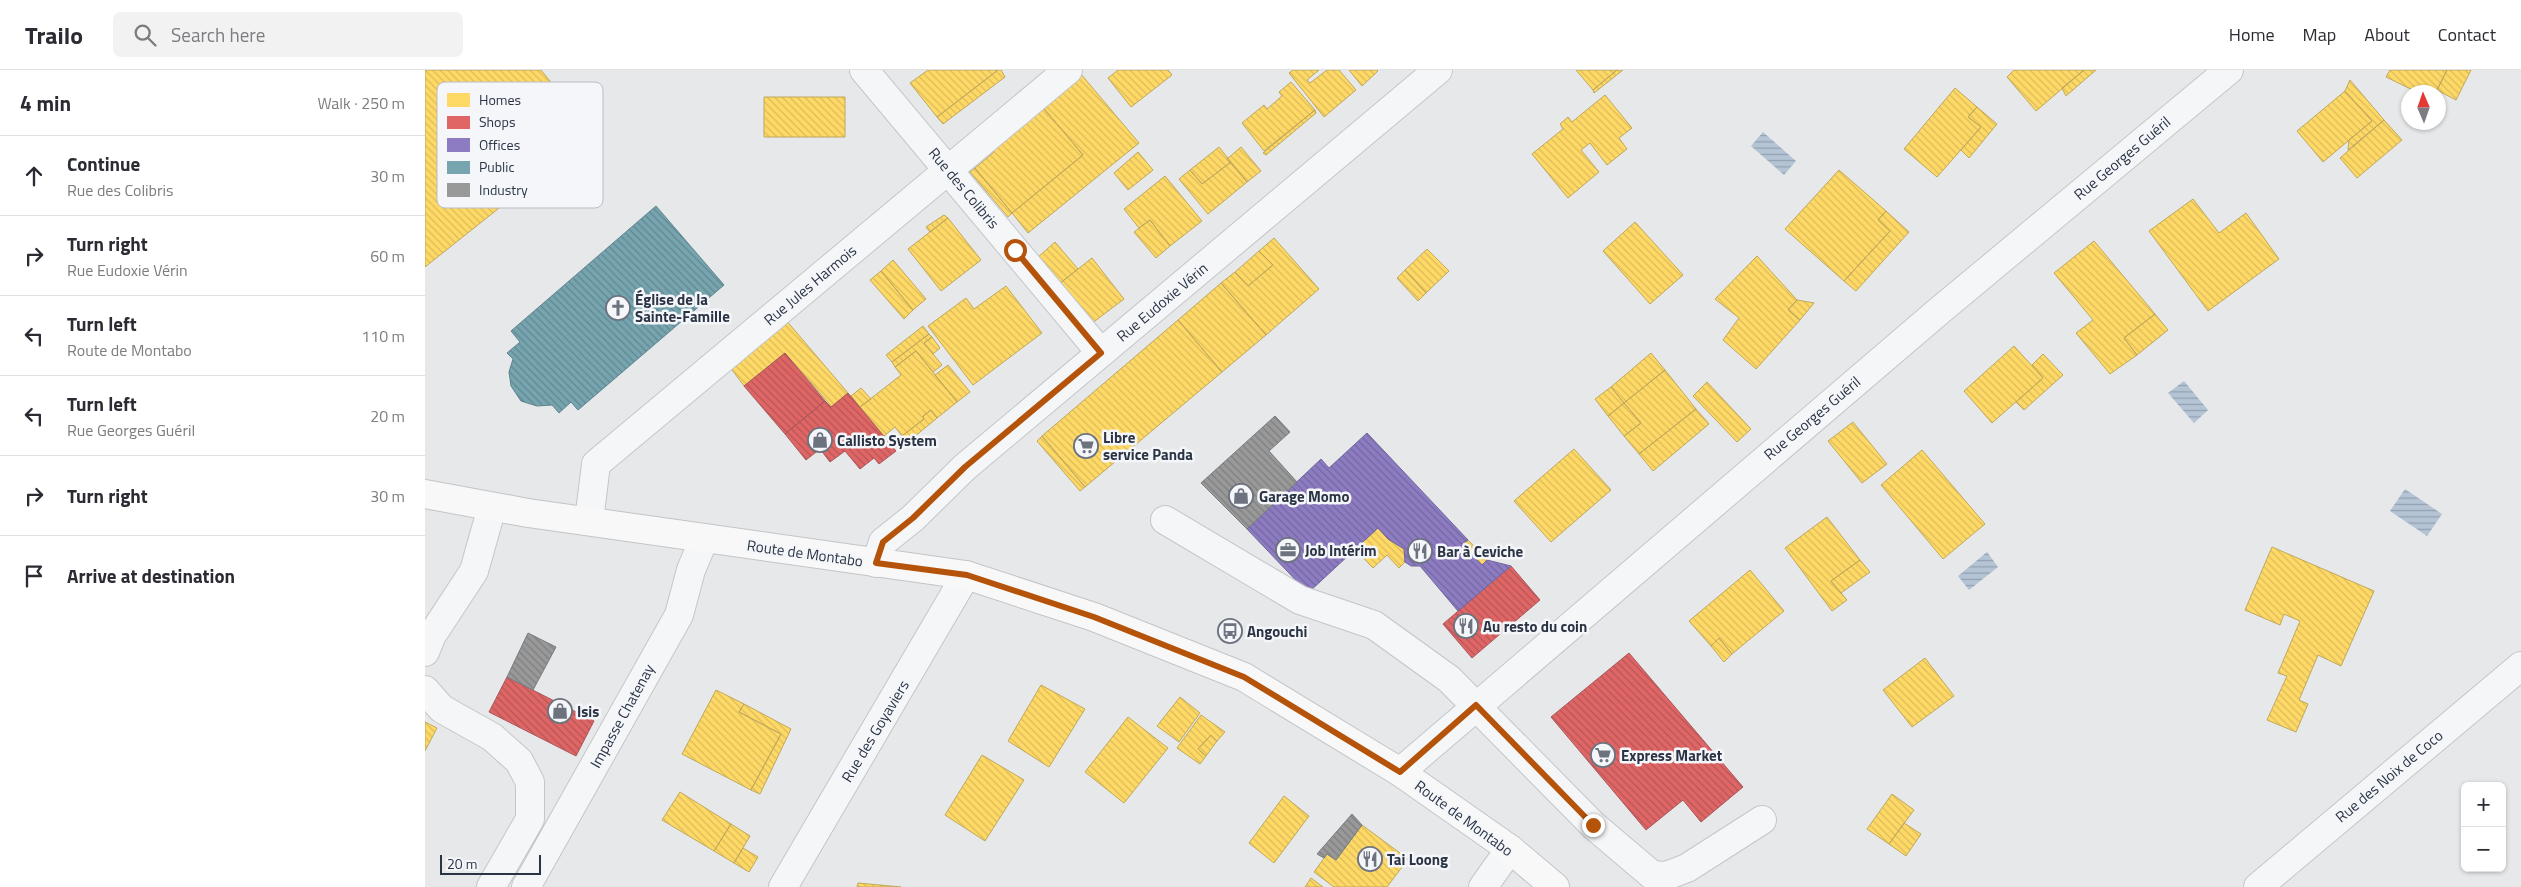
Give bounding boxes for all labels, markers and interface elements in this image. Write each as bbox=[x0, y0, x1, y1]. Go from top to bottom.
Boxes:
search box bbox=[113, 12, 463, 57]
text: Trailo bbox=[25, 17, 83, 53]
text: Search here bbox=[171, 20, 265, 49]
icon: search bbox=[131, 21, 159, 49]
text: Home bbox=[2229, 21, 2275, 48]
text: Map bbox=[2303, 21, 2336, 48]
text: About bbox=[2364, 21, 2410, 48]
text: Contact bbox=[2438, 21, 2496, 48]
legend bbox=[437, 82, 603, 208]
north arrow bbox=[2401, 85, 2446, 130]
text: 4 min bbox=[20, 87, 71, 119]
text: Homes bbox=[479, 89, 521, 110]
text: Walk · 250 m bbox=[317, 91, 405, 115]
text: Shops bbox=[479, 111, 515, 132]
street label: Rue Georges Guéril bbox=[2069, 111, 2175, 205]
text: Offices bbox=[479, 134, 520, 155]
street label: Rue des Colibris bbox=[923, 142, 1005, 234]
text: Continue bbox=[67, 149, 140, 178]
text: Public bbox=[479, 156, 515, 177]
icon: ahead bbox=[20, 162, 48, 190]
text: 30 m bbox=[370, 164, 405, 188]
text: Rue des Colibris bbox=[67, 178, 174, 202]
text: Industry bbox=[479, 179, 528, 200]
text: Turn right bbox=[67, 229, 148, 258]
street label: Rue Jules Harmois bbox=[758, 239, 862, 331]
route start bbox=[1004, 239, 1027, 262]
icon: right bbox=[20, 242, 48, 270]
text: 60 m bbox=[370, 244, 405, 268]
street label: Rue Eudoxie Vérin bbox=[1111, 257, 1213, 347]
text: Rue Eudoxie Vérin bbox=[67, 258, 188, 282]
place label: Église de la Sainte-Famille bbox=[635, 288, 730, 328]
church icon: Église de la Sainte-Famille bbox=[605, 295, 631, 321]
text: Turn left bbox=[67, 309, 137, 338]
icon: left bbox=[20, 322, 48, 350]
text: 110 m bbox=[361, 324, 405, 348]
text: Route de Montabo bbox=[67, 338, 192, 362]
street label: Rue Georges Guéril bbox=[1759, 371, 1865, 465]
text: Turn left bbox=[67, 389, 137, 418]
icon: left bbox=[20, 402, 48, 430]
text: 20 m bbox=[370, 404, 405, 428]
text: Rue Georges Guéril bbox=[67, 418, 195, 442]
place label: Libre service Panda bbox=[1103, 426, 1193, 466]
shop icon: Callisto System bbox=[807, 427, 833, 453]
place label: Callisto System bbox=[837, 429, 937, 452]
supermarket icon: Libre service Panda bbox=[1073, 433, 1099, 459]
text: Turn right bbox=[67, 481, 148, 510]
icon: right bbox=[20, 482, 48, 510]
shop icon: Garage Momo bbox=[1228, 483, 1254, 509]
text: 30 m bbox=[370, 484, 405, 508]
place label: Garage Momo bbox=[1259, 485, 1349, 508]
street label: Route de Montabo bbox=[745, 533, 865, 573]
office icon: Job Intérim bbox=[1275, 537, 1301, 563]
restaurant icon: Bar à Ceviche bbox=[1407, 538, 1433, 564]
place label: Job Intérim bbox=[1305, 539, 1377, 562]
place label: Bar à Ceviche bbox=[1437, 540, 1524, 563]
text: Arrive at destination bbox=[67, 561, 235, 590]
icon: arrive bbox=[20, 562, 48, 590]
restaurant icon: Au resto du coin bbox=[1453, 613, 1479, 639]
place label: Au resto du coin bbox=[1483, 615, 1587, 638]
bus stop icon: Angouchi bbox=[1217, 618, 1243, 644]
place label: Angouchi bbox=[1247, 620, 1307, 643]
street label: Impasse Chatenay bbox=[584, 660, 660, 772]
street label: Rue des Goyaviers bbox=[835, 676, 915, 786]
shop icon: Isis bbox=[547, 698, 573, 724]
place label: Isis bbox=[577, 700, 599, 723]
street label: Rue des Noix de Coco bbox=[2330, 724, 2448, 828]
supermarket icon: Express Market bbox=[1590, 742, 1616, 768]
place label: Express Market bbox=[1621, 744, 1723, 767]
street label: Route de Montabo bbox=[1410, 774, 1518, 862]
map controls bbox=[2461, 782, 2506, 872]
button: + bbox=[2461, 782, 2506, 827]
route end bbox=[1582, 814, 1605, 837]
button: − bbox=[2461, 827, 2506, 872]
restaurant icon: Tai Loong bbox=[1357, 846, 1383, 872]
place label: Tai Loong bbox=[1387, 848, 1448, 871]
scale bar bbox=[440, 852, 541, 875]
text: 20 m bbox=[447, 853, 477, 874]

